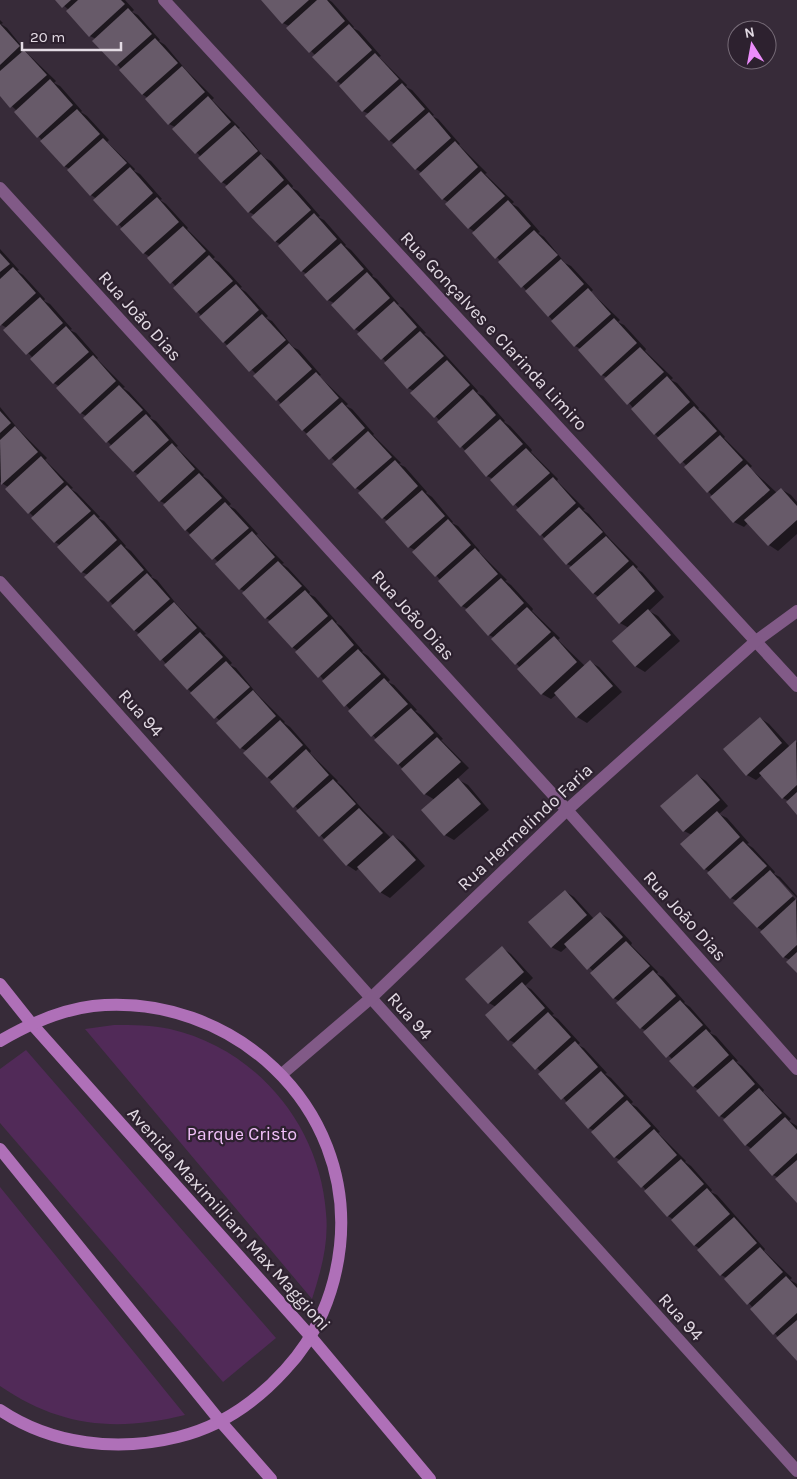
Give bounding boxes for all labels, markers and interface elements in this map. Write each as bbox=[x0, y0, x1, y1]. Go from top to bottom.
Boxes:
scale bar bbox=[22, 20, 121, 52]
north arrow bbox=[727, 20, 777, 70]
text: N bbox=[743, 23, 756, 42]
text: 20 m bbox=[30, 28, 65, 46]
street label: Rua Gonçalves e Clarinda Limiro bbox=[396, 227, 592, 435]
street label: Rua João Dias bbox=[94, 266, 186, 366]
street label: Rua João Dias bbox=[367, 565, 459, 665]
street label: Rua 94 bbox=[114, 685, 168, 741]
street label: Rua Hermelindo Faria bbox=[453, 759, 597, 895]
street label: Rua João Dias bbox=[639, 866, 731, 966]
street label: Rua 94 bbox=[383, 988, 437, 1044]
street label: Avenida Maximilliam Max Maggioni bbox=[123, 1103, 335, 1335]
park label: Parque Cristo bbox=[187, 1123, 297, 1145]
street label: Rua 94 bbox=[654, 1289, 708, 1345]

